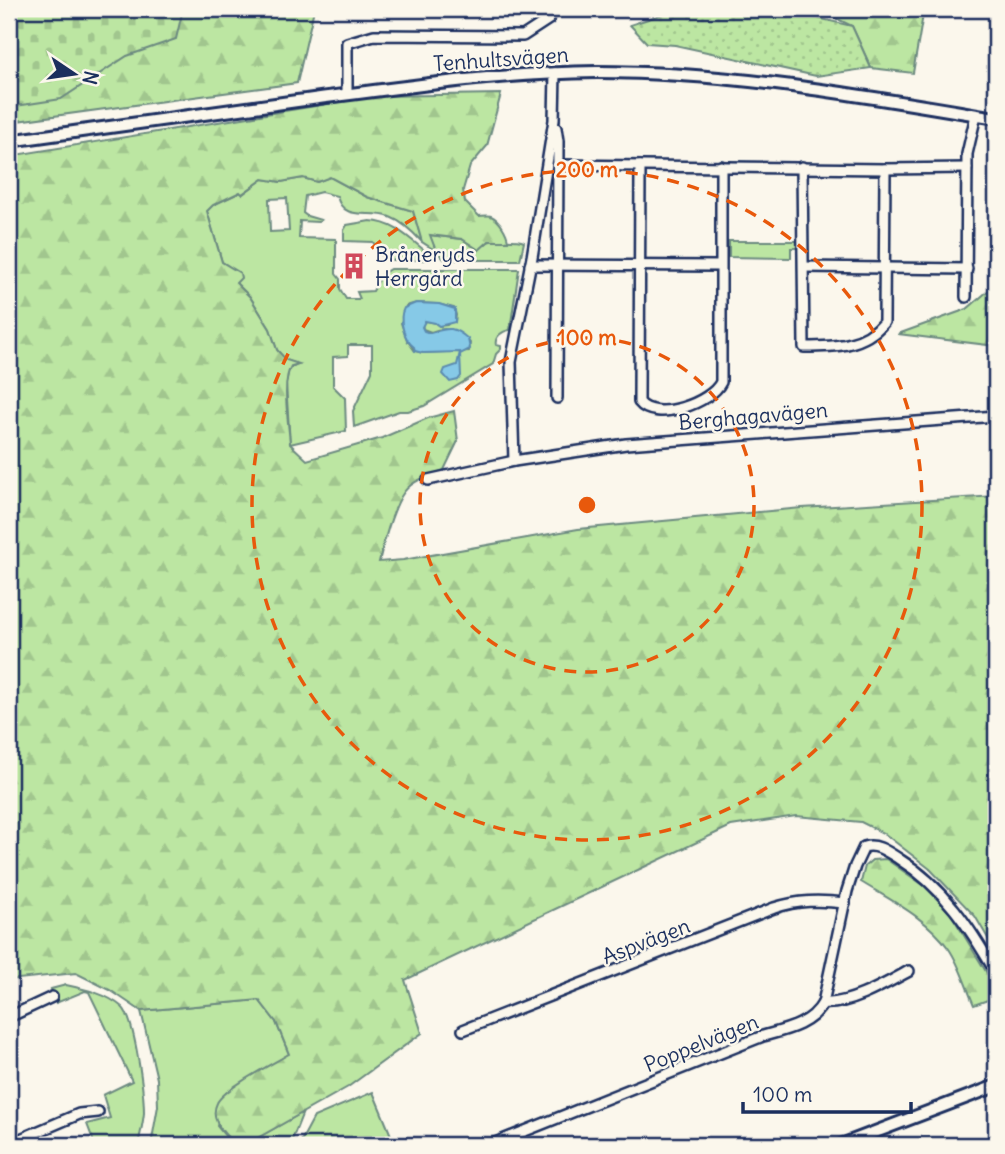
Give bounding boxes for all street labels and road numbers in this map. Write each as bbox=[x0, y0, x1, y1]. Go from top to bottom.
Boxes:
street label: Tenhultsvägen bbox=[432, 41, 570, 77]
street label: Berghagavägen bbox=[677, 396, 829, 436]
street label: Aspvägen bbox=[598, 912, 694, 970]
street label: Poppelvägen bbox=[640, 1008, 762, 1078]

